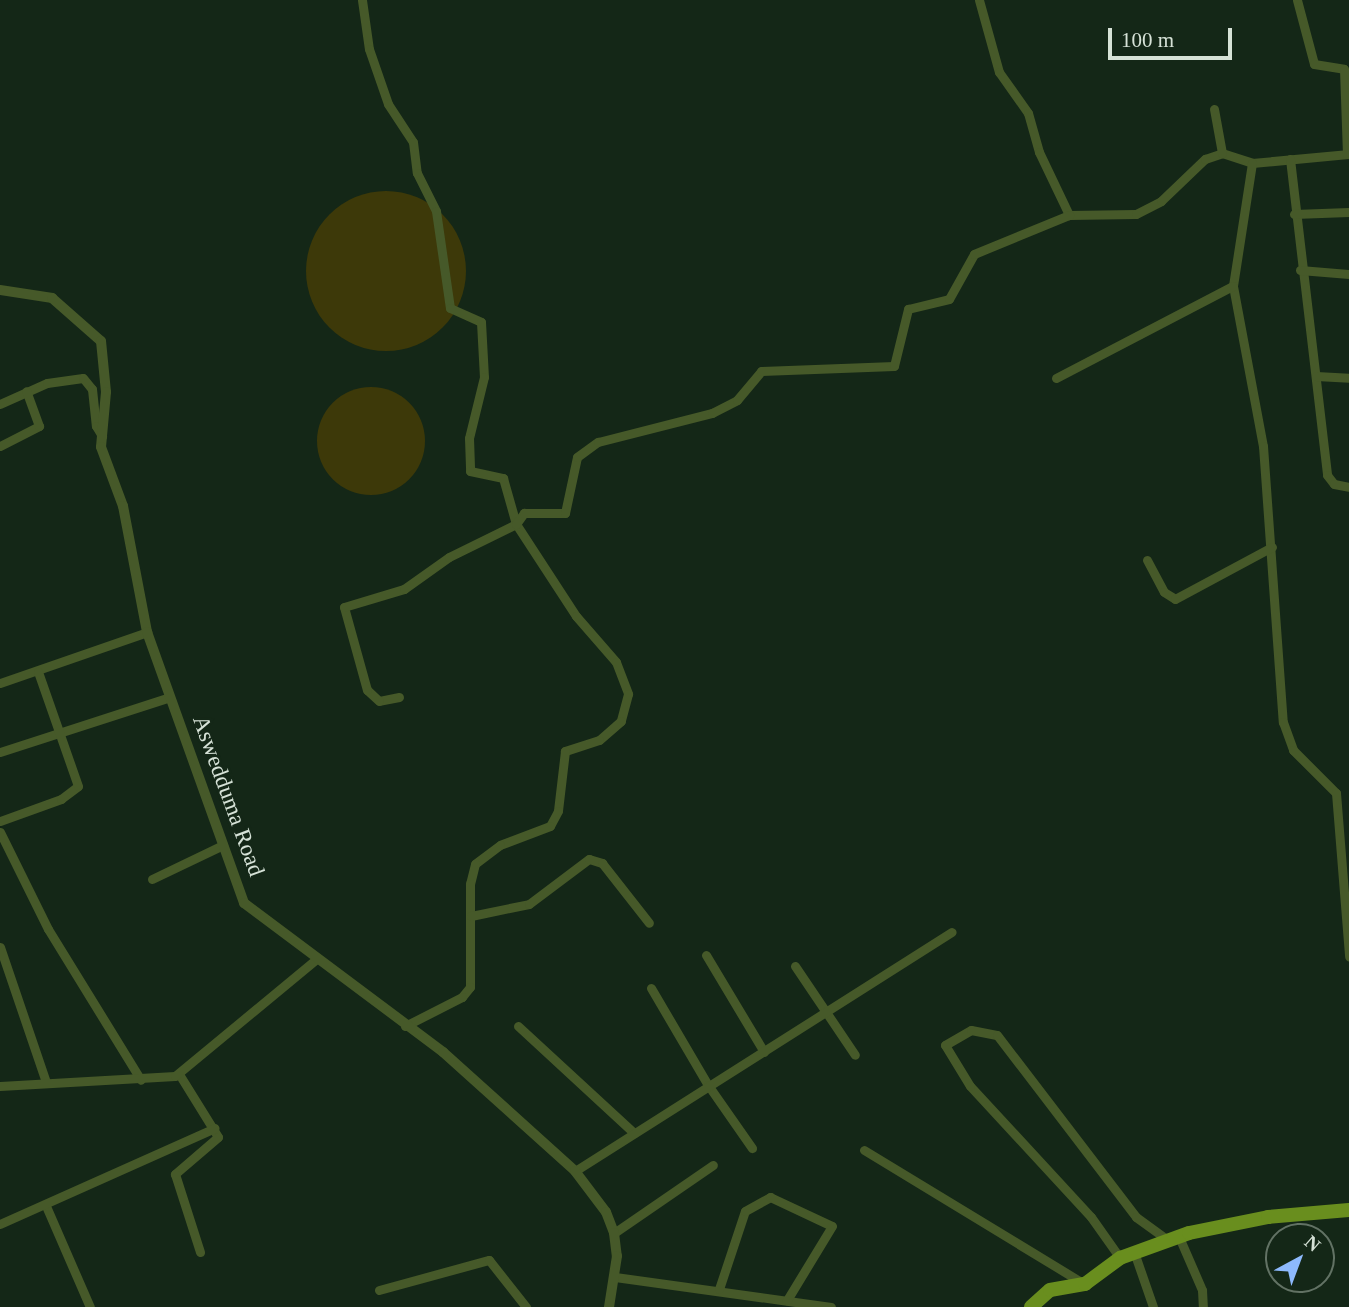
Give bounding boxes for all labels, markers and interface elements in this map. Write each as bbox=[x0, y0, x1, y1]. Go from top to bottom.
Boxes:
scale bar bbox=[1111, 14, 1235, 58]
text: 100 m bbox=[1121, 28, 1174, 52]
street label: Aswedduma Road bbox=[186, 712, 270, 880]
north arrow bbox=[1265, 1223, 1335, 1293]
text: N bbox=[1301, 1231, 1325, 1256]

